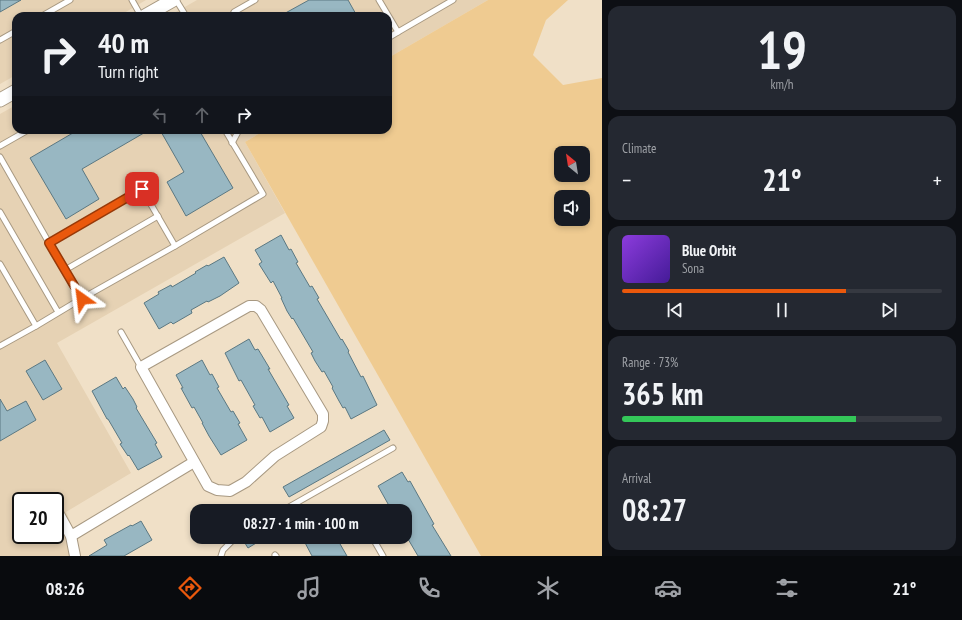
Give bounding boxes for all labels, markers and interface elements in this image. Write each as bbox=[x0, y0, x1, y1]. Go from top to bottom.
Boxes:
text: 19 bbox=[757, 16, 807, 83]
text: 40 m bbox=[98, 24, 149, 61]
icon: right bbox=[32, 28, 84, 80]
text: Turn right bbox=[98, 60, 158, 83]
text: km/h bbox=[770, 76, 794, 93]
icon: left bbox=[149, 104, 171, 126]
icon: ahead bbox=[191, 104, 213, 126]
icon: right bbox=[233, 104, 255, 126]
text: Climate bbox=[622, 140, 656, 157]
north arrow bbox=[554, 146, 590, 182]
map controls bbox=[554, 146, 590, 226]
text: 21° bbox=[762, 160, 802, 199]
text: − bbox=[622, 166, 631, 194]
text: + bbox=[933, 166, 942, 194]
pin bbox=[125, 172, 159, 206]
icon: arrive bbox=[131, 178, 153, 200]
button: sound bbox=[554, 190, 590, 226]
text: Blue Orbit bbox=[682, 241, 736, 260]
text: Sona bbox=[682, 260, 704, 277]
position arrow bbox=[61, 278, 103, 320]
icon: previous bbox=[664, 299, 686, 321]
icon: pause bbox=[771, 299, 793, 321]
icon: next bbox=[878, 299, 900, 321]
text: Range · 73% bbox=[622, 354, 678, 371]
text: 365 km bbox=[622, 374, 703, 413]
text: Arrival bbox=[622, 470, 651, 487]
text: 08:27 bbox=[622, 490, 687, 529]
speed limit sign: 20 bbox=[12, 492, 64, 544]
text: 08:27 · 1 min · 100 m bbox=[243, 514, 359, 533]
icon: directions bbox=[176, 574, 204, 602]
icon: music bbox=[295, 574, 323, 602]
icon: phone bbox=[415, 574, 443, 602]
icon: climate bbox=[534, 574, 562, 602]
icon: car bbox=[654, 574, 682, 602]
icon: filters bbox=[773, 574, 801, 602]
text: 08:26 bbox=[46, 577, 85, 600]
text: 21° bbox=[892, 577, 916, 600]

